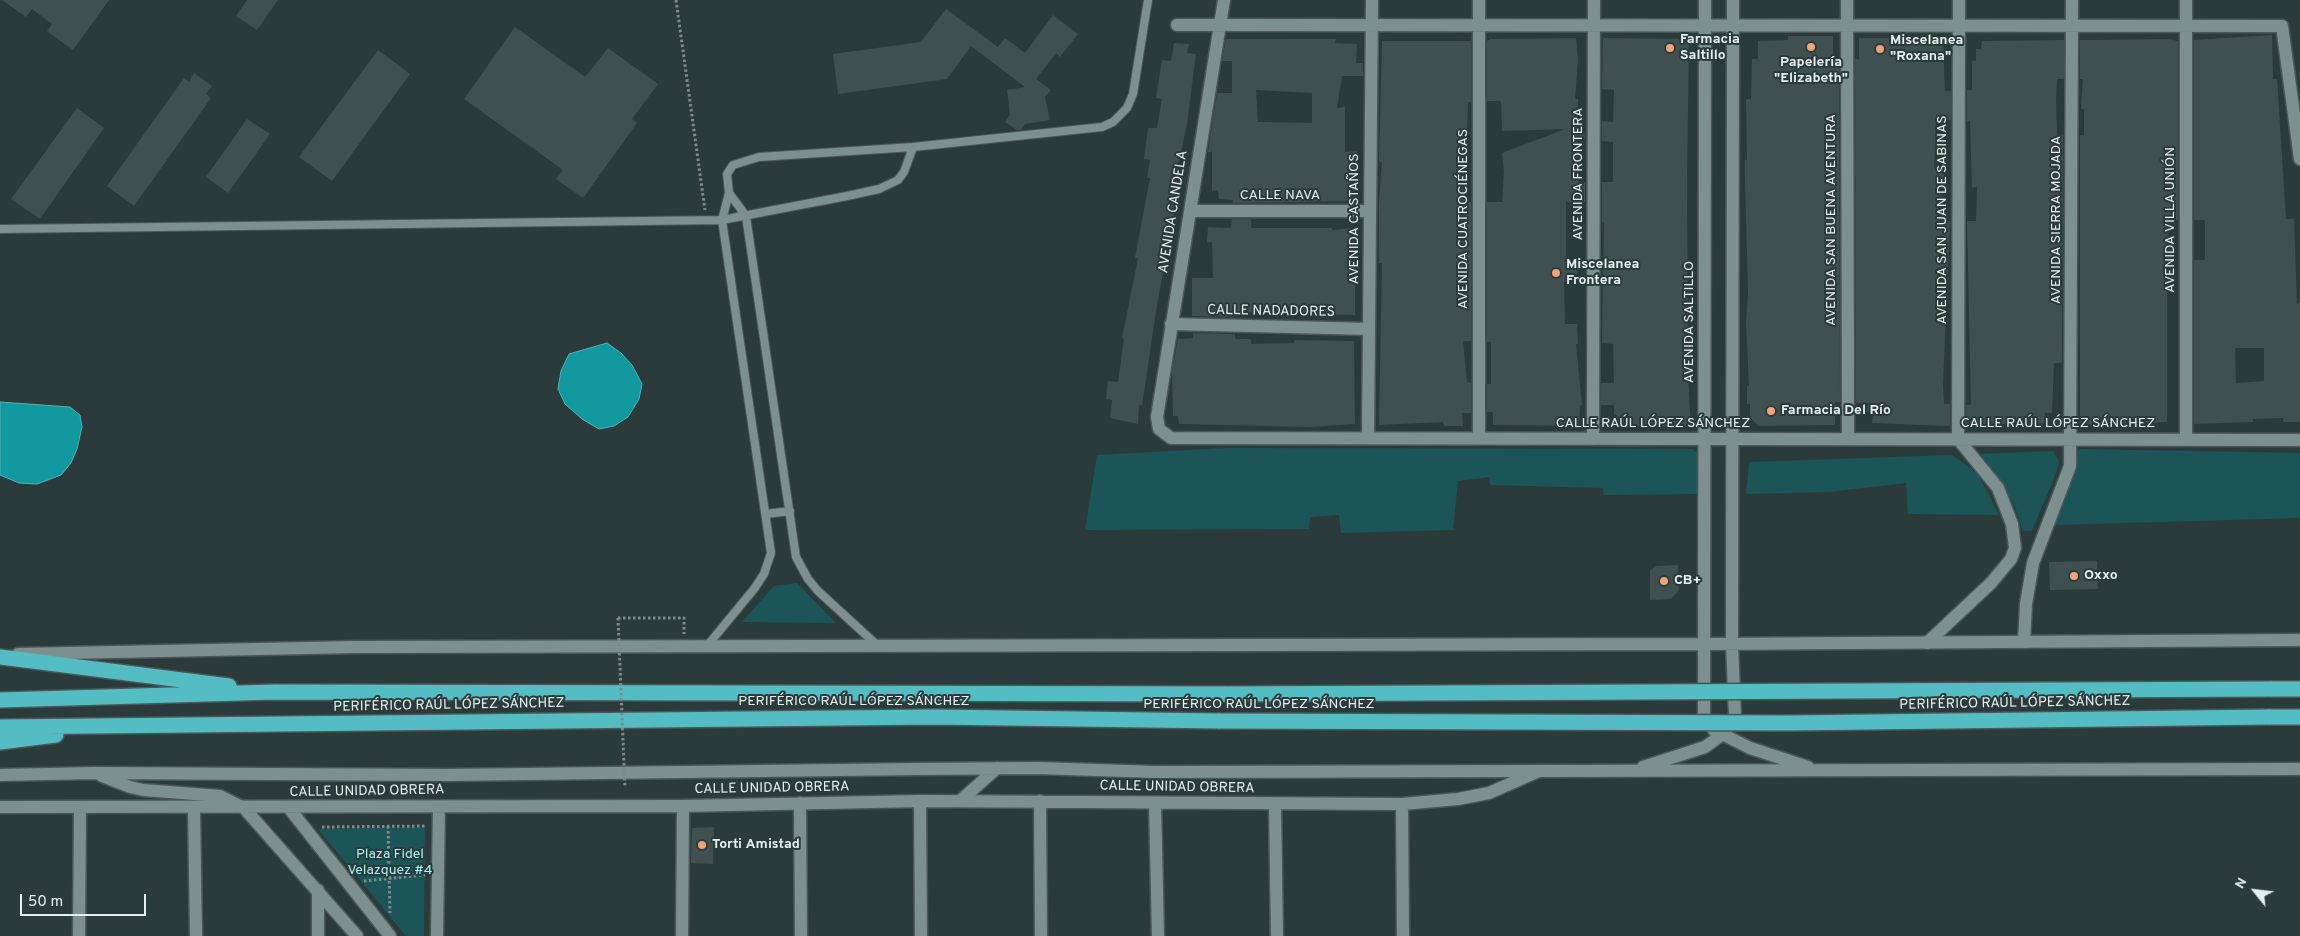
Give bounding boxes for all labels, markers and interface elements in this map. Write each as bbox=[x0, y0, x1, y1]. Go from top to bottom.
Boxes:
place label: Farmacia Saltillo bbox=[1680, 32, 1740, 64]
place label: Miscelanea "Roxana" bbox=[1890, 33, 1963, 65]
marker: Papelería "Elizabeth" bbox=[1805, 41, 1817, 53]
marker: Farmacia Saltillo bbox=[1664, 42, 1676, 54]
marker: Miscelanea "Roxana" bbox=[1874, 43, 1886, 55]
place label: Papelería "Elizabeth" bbox=[1774, 55, 1848, 88]
street label: AVENIDA FRONTERA bbox=[1571, 108, 1587, 240]
street label: AVENIDA SAN BUENA AVENTURA bbox=[1824, 114, 1840, 326]
street label: AVENIDA SAN JUAN DE SABINAS bbox=[1935, 115, 1951, 325]
street label: AVENIDA CUATROCIÉNEGAS bbox=[1456, 129, 1472, 309]
street label: AVENIDA SIERRA MOJADA bbox=[2049, 136, 2065, 304]
street label: AVENIDA VILLA UNIÓN bbox=[2163, 147, 2179, 293]
street label: AVENIDA CANDELA bbox=[1156, 149, 1192, 275]
street label: AVENIDA CASTAÑOS bbox=[1347, 153, 1363, 285]
street label: CALLE NAVA bbox=[1240, 188, 1320, 204]
place label: Miscelanea Frontera bbox=[1566, 257, 1639, 290]
street label: AVENIDA SALTILLO bbox=[1682, 261, 1698, 383]
marker: Miscelanea Frontera bbox=[1550, 267, 1562, 279]
street label: CALLE NADADORES bbox=[1207, 302, 1335, 322]
place label: Farmacia Del Río bbox=[1781, 403, 1891, 419]
marker: Farmacia Del Río bbox=[1765, 405, 1777, 417]
street label: CALLE RAÚL LÓPEZ SÁNCHEZ bbox=[1556, 416, 1750, 432]
street label: CALLE RAÚL LÓPEZ SÁNCHEZ bbox=[1961, 416, 2155, 432]
place label: Oxxo bbox=[2084, 568, 2118, 584]
marker: Oxxo bbox=[2068, 570, 2080, 582]
place label: CB+ bbox=[1674, 573, 1701, 589]
marker: CB+ bbox=[1658, 575, 1670, 587]
street label: PERIFÉRICO RAÚL LÓPEZ SÁNCHEZ bbox=[738, 694, 970, 710]
street label: PERIFÉRICO RAÚL LÓPEZ SÁNCHEZ bbox=[1899, 694, 2131, 714]
street label: PERIFÉRICO RAÚL LÓPEZ SÁNCHEZ bbox=[333, 696, 565, 716]
street label: PERIFÉRICO RAÚL LÓPEZ SÁNCHEZ bbox=[1143, 697, 1375, 713]
street label: CALLE UNIDAD OBRERA bbox=[1099, 778, 1255, 798]
street label: CALLE UNIDAD OBRERA bbox=[694, 779, 850, 799]
street label: CALLE UNIDAD OBRERA bbox=[289, 782, 445, 802]
place label: Torti Amistad bbox=[712, 837, 800, 853]
marker: Torti Amistad bbox=[696, 839, 708, 851]
park label: Plaza Fidel Velazquez #4 bbox=[348, 847, 432, 880]
north arrow bbox=[2230, 866, 2280, 916]
text: N bbox=[2232, 875, 2251, 892]
scale bar bbox=[22, 884, 149, 916]
text: 50 m bbox=[28, 893, 63, 912]

